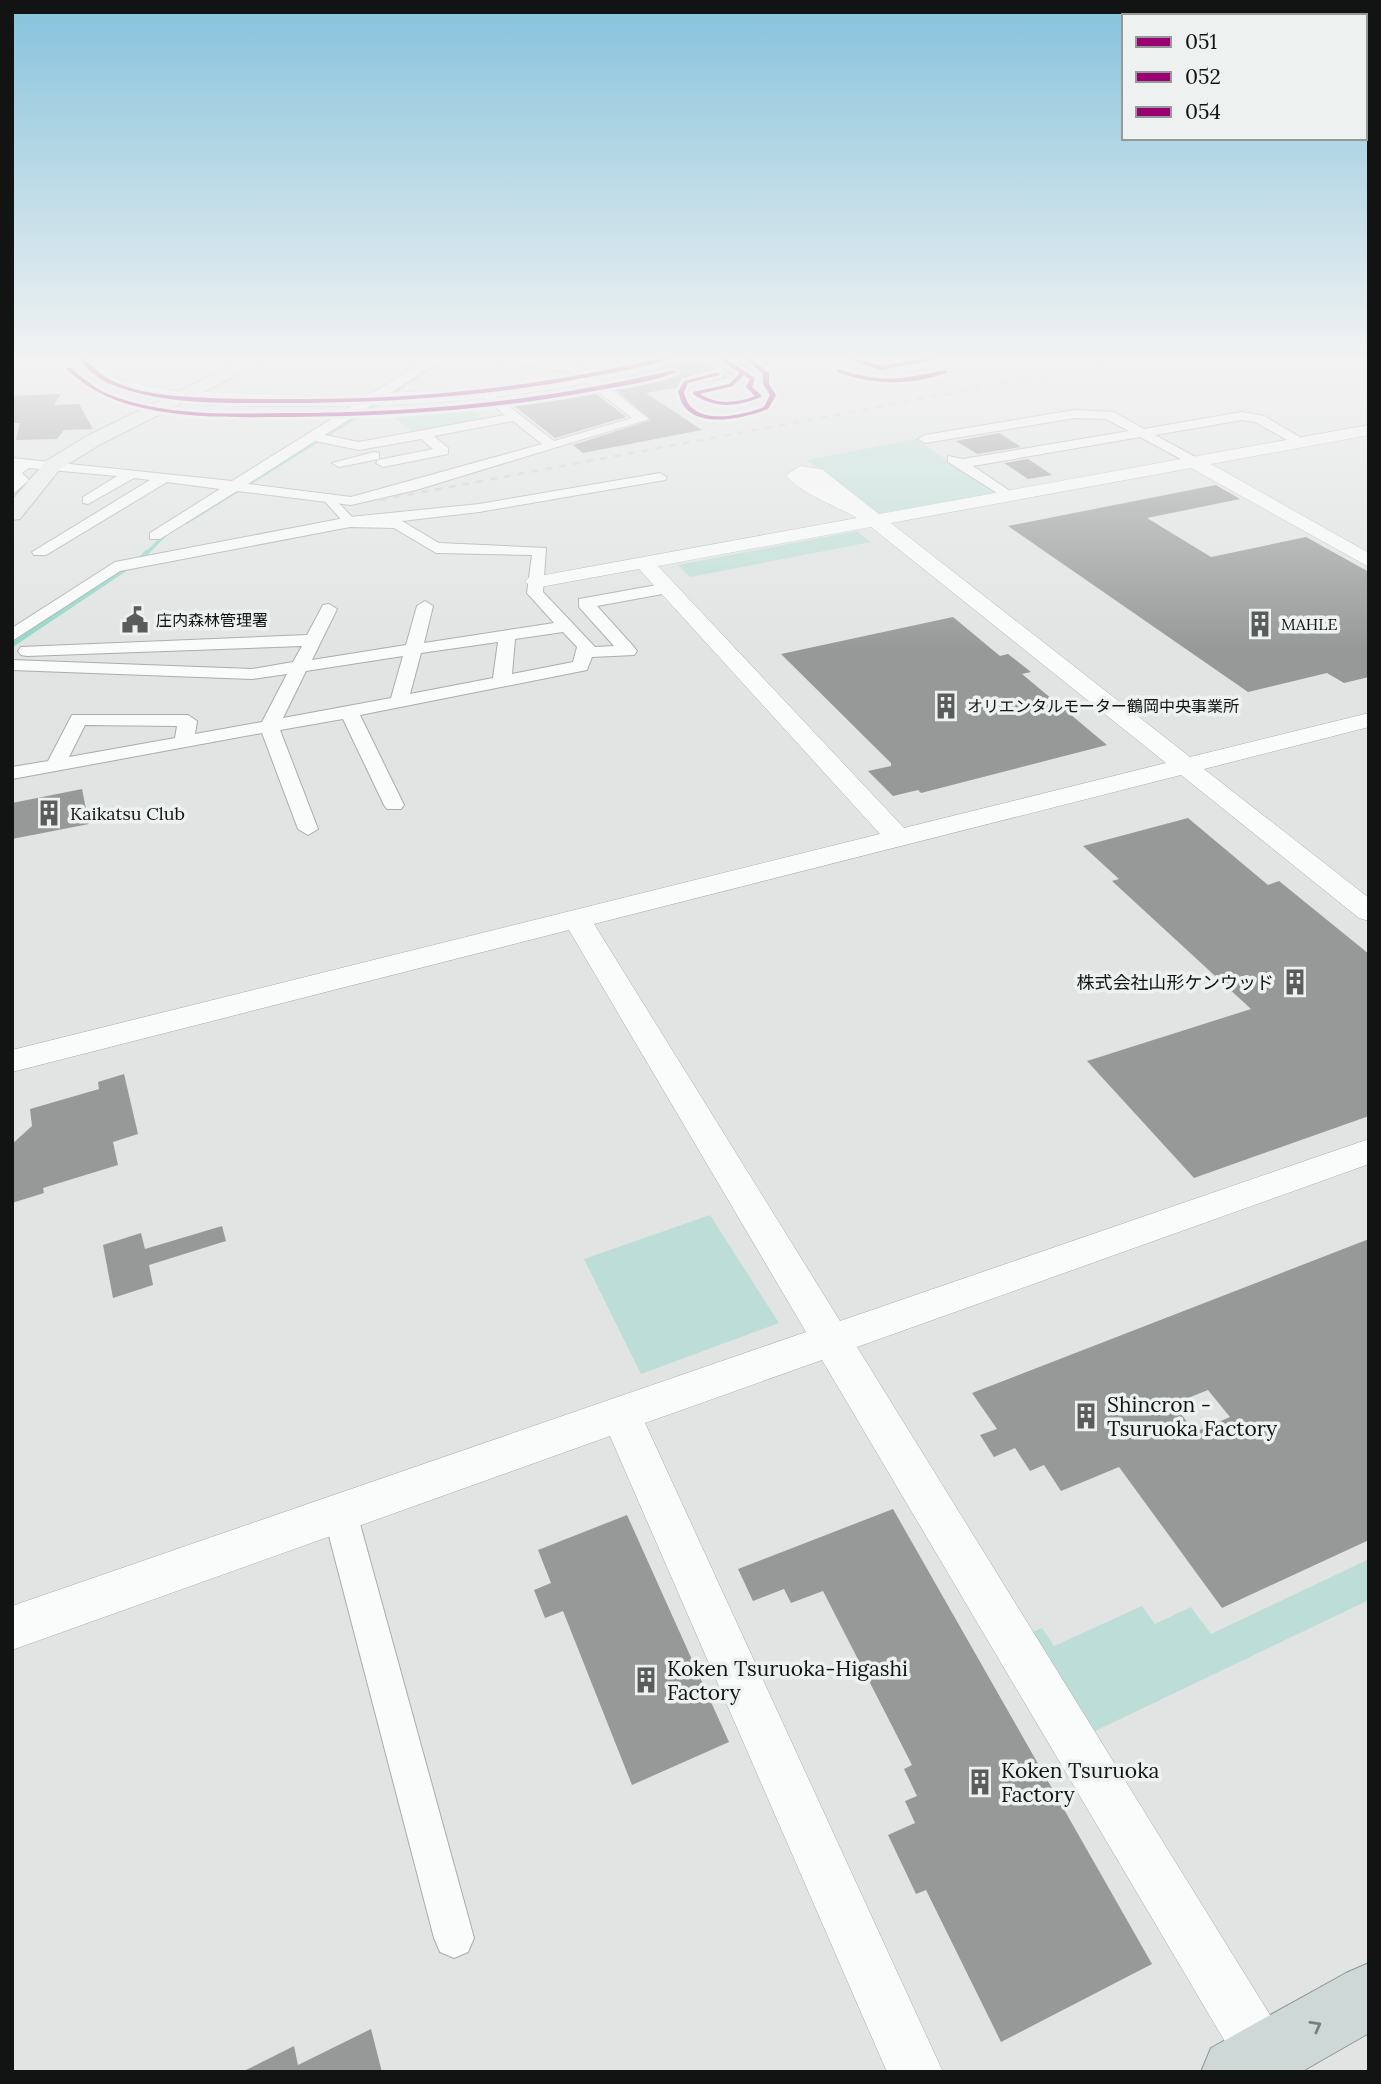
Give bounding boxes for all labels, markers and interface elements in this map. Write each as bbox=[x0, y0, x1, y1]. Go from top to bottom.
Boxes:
legend bbox=[1122, 14, 1367, 140]
text: 051 bbox=[1185, 28, 1217, 55]
text: 052 bbox=[1185, 63, 1221, 90]
text: 054 bbox=[1185, 98, 1221, 125]
public building icon: 庄内森林管理署 bbox=[120, 605, 150, 635]
building icon: MAHLE bbox=[1245, 609, 1275, 639]
place label: 庄内森林管理署 bbox=[156, 610, 268, 630]
place label: MAHLE bbox=[1281, 614, 1337, 634]
building icon: オリエンタルモーター鶴岡中央事業所 bbox=[931, 691, 961, 721]
place label: オリエンタルモーター鶴岡中央事業所 bbox=[967, 696, 1239, 716]
building icon: Kaikatsu Club bbox=[34, 798, 64, 828]
place label: Kaikatsu Club bbox=[70, 802, 185, 825]
building icon: 株式会社山形ケンウッド bbox=[1280, 967, 1310, 997]
place label: 株式会社山形ケンウッド bbox=[1077, 971, 1274, 994]
place label: Shincron - Tsuruoka Factory bbox=[1107, 1391, 1277, 1442]
building icon: Shincron - Tsuruoka Factory bbox=[1071, 1401, 1101, 1431]
place label: Koken Tsuruoka-Higashi Factory bbox=[667, 1655, 908, 1706]
building icon: Koken Tsuruoka-Higashi Factory bbox=[631, 1665, 661, 1695]
place label: Koken Tsuruoka Factory bbox=[1001, 1757, 1159, 1808]
building icon: Koken Tsuruoka Factory bbox=[965, 1767, 995, 1797]
one-way arrow bbox=[1308, 2021, 1321, 2034]

